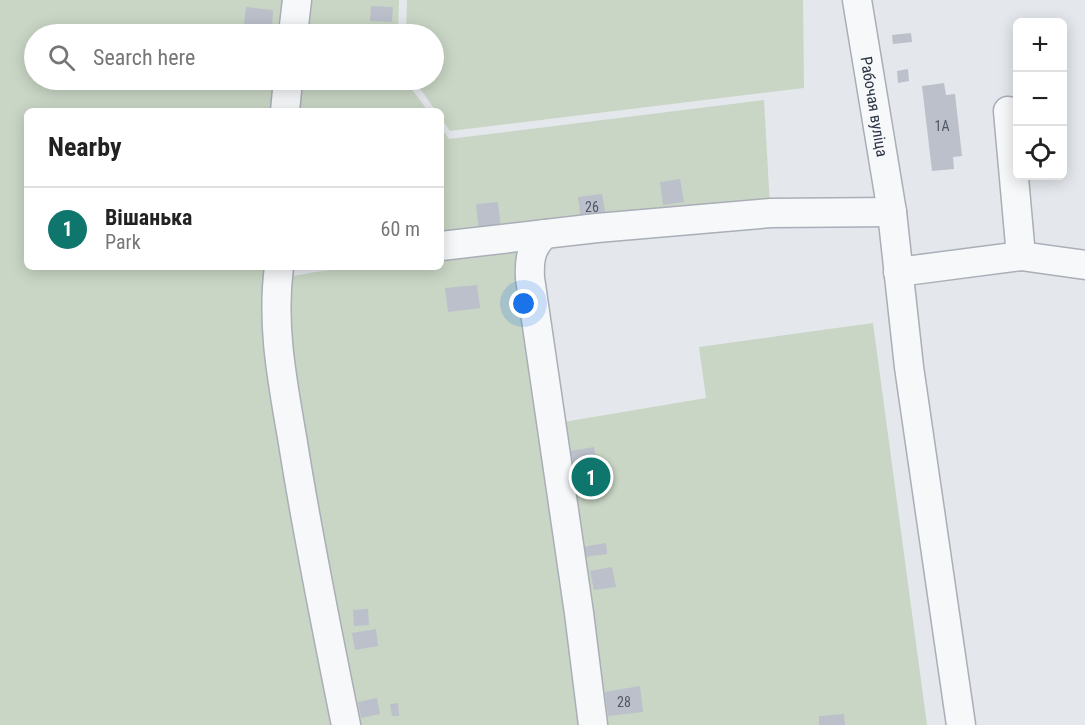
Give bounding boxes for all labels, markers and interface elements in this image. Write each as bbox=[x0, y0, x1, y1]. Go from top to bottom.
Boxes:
map controls bbox=[1013, 18, 1067, 180]
button: + bbox=[1013, 18, 1067, 72]
search box bbox=[24, 24, 444, 90]
icon: search bbox=[45, 41, 78, 74]
text: Search here bbox=[93, 45, 195, 70]
street label: Рабочая вуліца bbox=[856, 55, 892, 158]
button: − bbox=[1013, 72, 1067, 126]
house number: 1А bbox=[935, 118, 949, 134]
button: locate bbox=[1013, 126, 1067, 180]
text: Nearby bbox=[48, 132, 122, 162]
house number: 26 bbox=[585, 199, 599, 215]
text: Вішанька bbox=[105, 205, 192, 230]
text: 1 bbox=[62, 217, 73, 241]
text: 60 m bbox=[381, 217, 420, 241]
text: Park bbox=[105, 230, 141, 254]
your location bbox=[509, 289, 538, 318]
pin: 1 bbox=[572, 454, 610, 500]
house number: 28 bbox=[617, 694, 631, 710]

